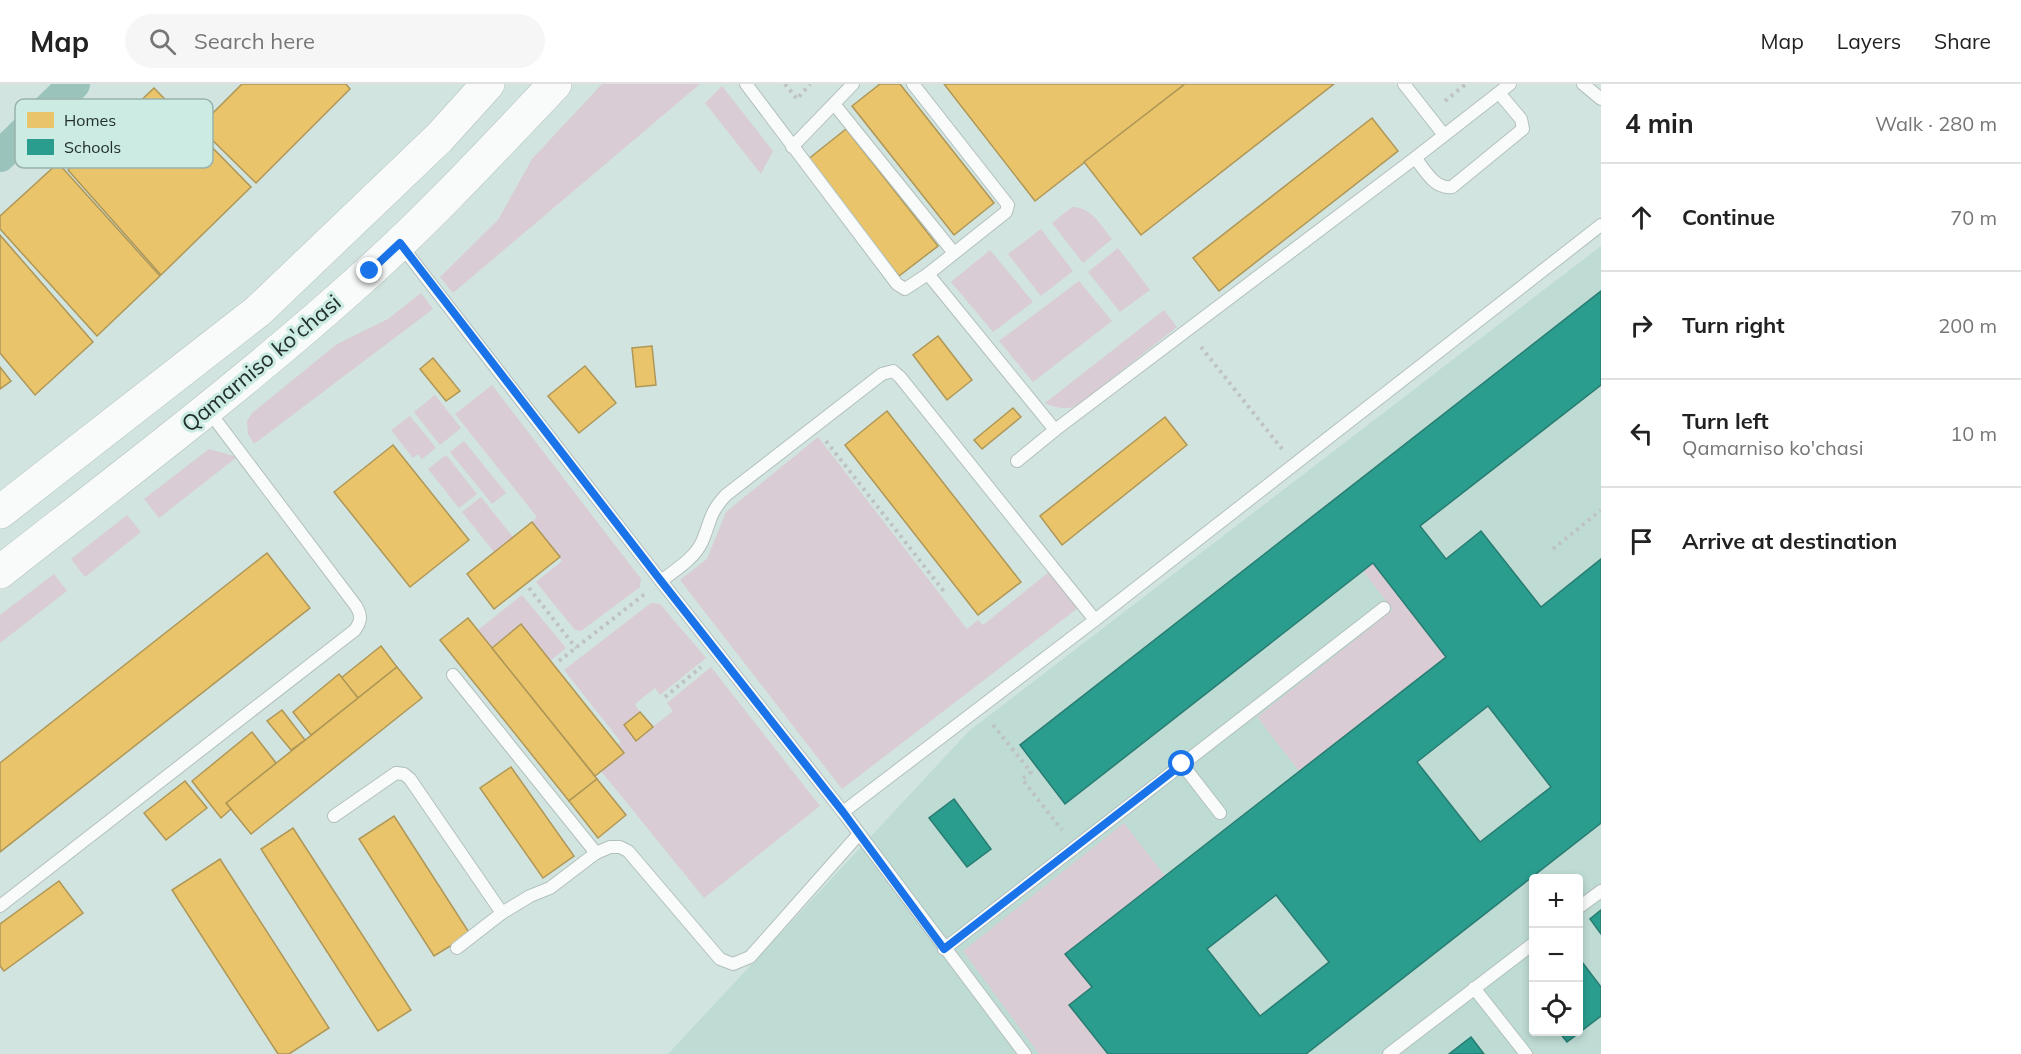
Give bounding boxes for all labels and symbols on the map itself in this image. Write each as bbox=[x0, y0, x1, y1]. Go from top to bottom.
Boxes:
legend bbox=[15, 99, 213, 168]
text: Homes bbox=[64, 110, 116, 130]
text: Schools bbox=[64, 137, 121, 157]
route end bbox=[356, 257, 382, 283]
street label: Qamarniso ko'chasi bbox=[176, 288, 346, 438]
route start bbox=[1168, 750, 1194, 776]

